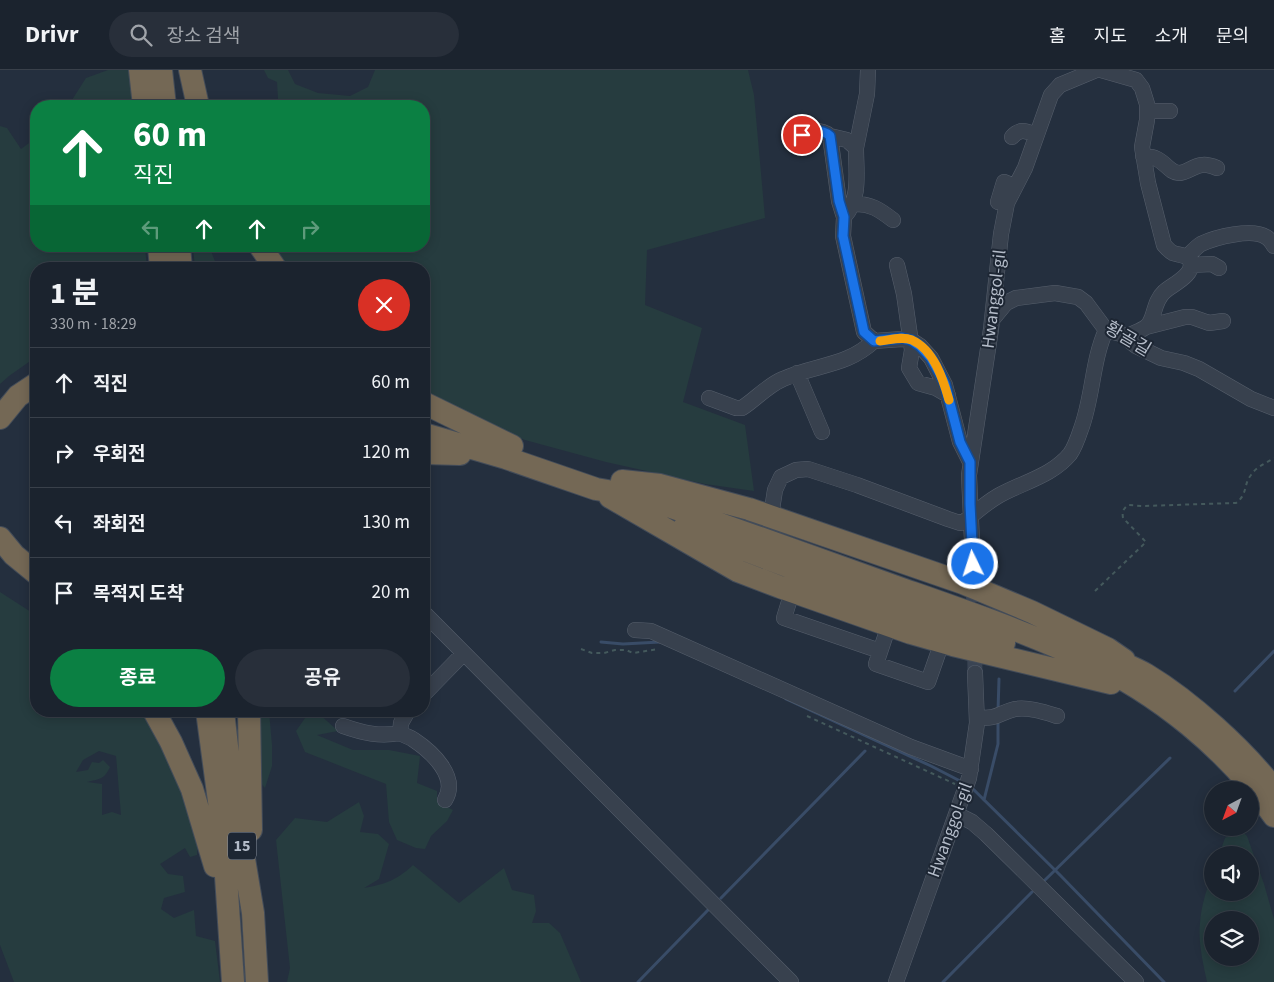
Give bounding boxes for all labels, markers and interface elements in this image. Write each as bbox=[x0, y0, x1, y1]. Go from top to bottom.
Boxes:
search box bbox=[109, 12, 459, 57]
text: Drivr bbox=[25, 17, 79, 52]
icon: search bbox=[127, 21, 155, 49]
text: 장소 검색 bbox=[167, 23, 240, 50]
text: 홈 bbox=[1049, 24, 1066, 49]
text: 지도 bbox=[1094, 24, 1127, 49]
text: 소개 bbox=[1155, 24, 1188, 49]
text: 문의 bbox=[1216, 24, 1249, 49]
text: 60 m bbox=[133, 110, 207, 160]
pin bbox=[781, 114, 823, 156]
icon: ahead bbox=[50, 120, 115, 185]
icon: arrive bbox=[788, 121, 816, 149]
text: 직진 bbox=[133, 159, 173, 191]
icon: left bbox=[137, 215, 165, 243]
icon: ahead bbox=[190, 215, 218, 243]
icon: ahead bbox=[243, 215, 271, 243]
icon: right bbox=[296, 215, 324, 243]
street label: Hwanggol-gil bbox=[976, 248, 1012, 350]
text: 1 분 bbox=[50, 272, 99, 315]
button: close bbox=[358, 279, 410, 331]
text: 330 m · 18:29 bbox=[50, 313, 137, 335]
street label: 황골길 bbox=[1100, 315, 1156, 363]
icon: ahead bbox=[50, 369, 78, 397]
text: 60 m bbox=[372, 369, 410, 396]
text: 직진 bbox=[93, 371, 128, 398]
icon: right bbox=[50, 439, 78, 467]
text: 120 m bbox=[362, 439, 410, 466]
text: 우회전 bbox=[93, 441, 145, 468]
icon: left bbox=[50, 509, 78, 537]
text: 130 m bbox=[362, 509, 410, 536]
text: 좌회전 bbox=[93, 511, 145, 538]
position arrow bbox=[946, 537, 998, 589]
icon: arrive bbox=[50, 579, 78, 607]
text: 20 m bbox=[372, 579, 410, 606]
text: 목적지 도착 bbox=[93, 581, 184, 608]
button: 종료 bbox=[50, 649, 225, 707]
button: 공유 bbox=[235, 649, 410, 707]
street label: Hwanggol-gil bbox=[921, 779, 979, 881]
north arrow bbox=[1204, 781, 1259, 836]
map controls bbox=[1204, 781, 1259, 966]
road number: 15 bbox=[228, 832, 256, 859]
button: sound bbox=[1204, 846, 1259, 901]
button: layers bbox=[1204, 911, 1259, 966]

